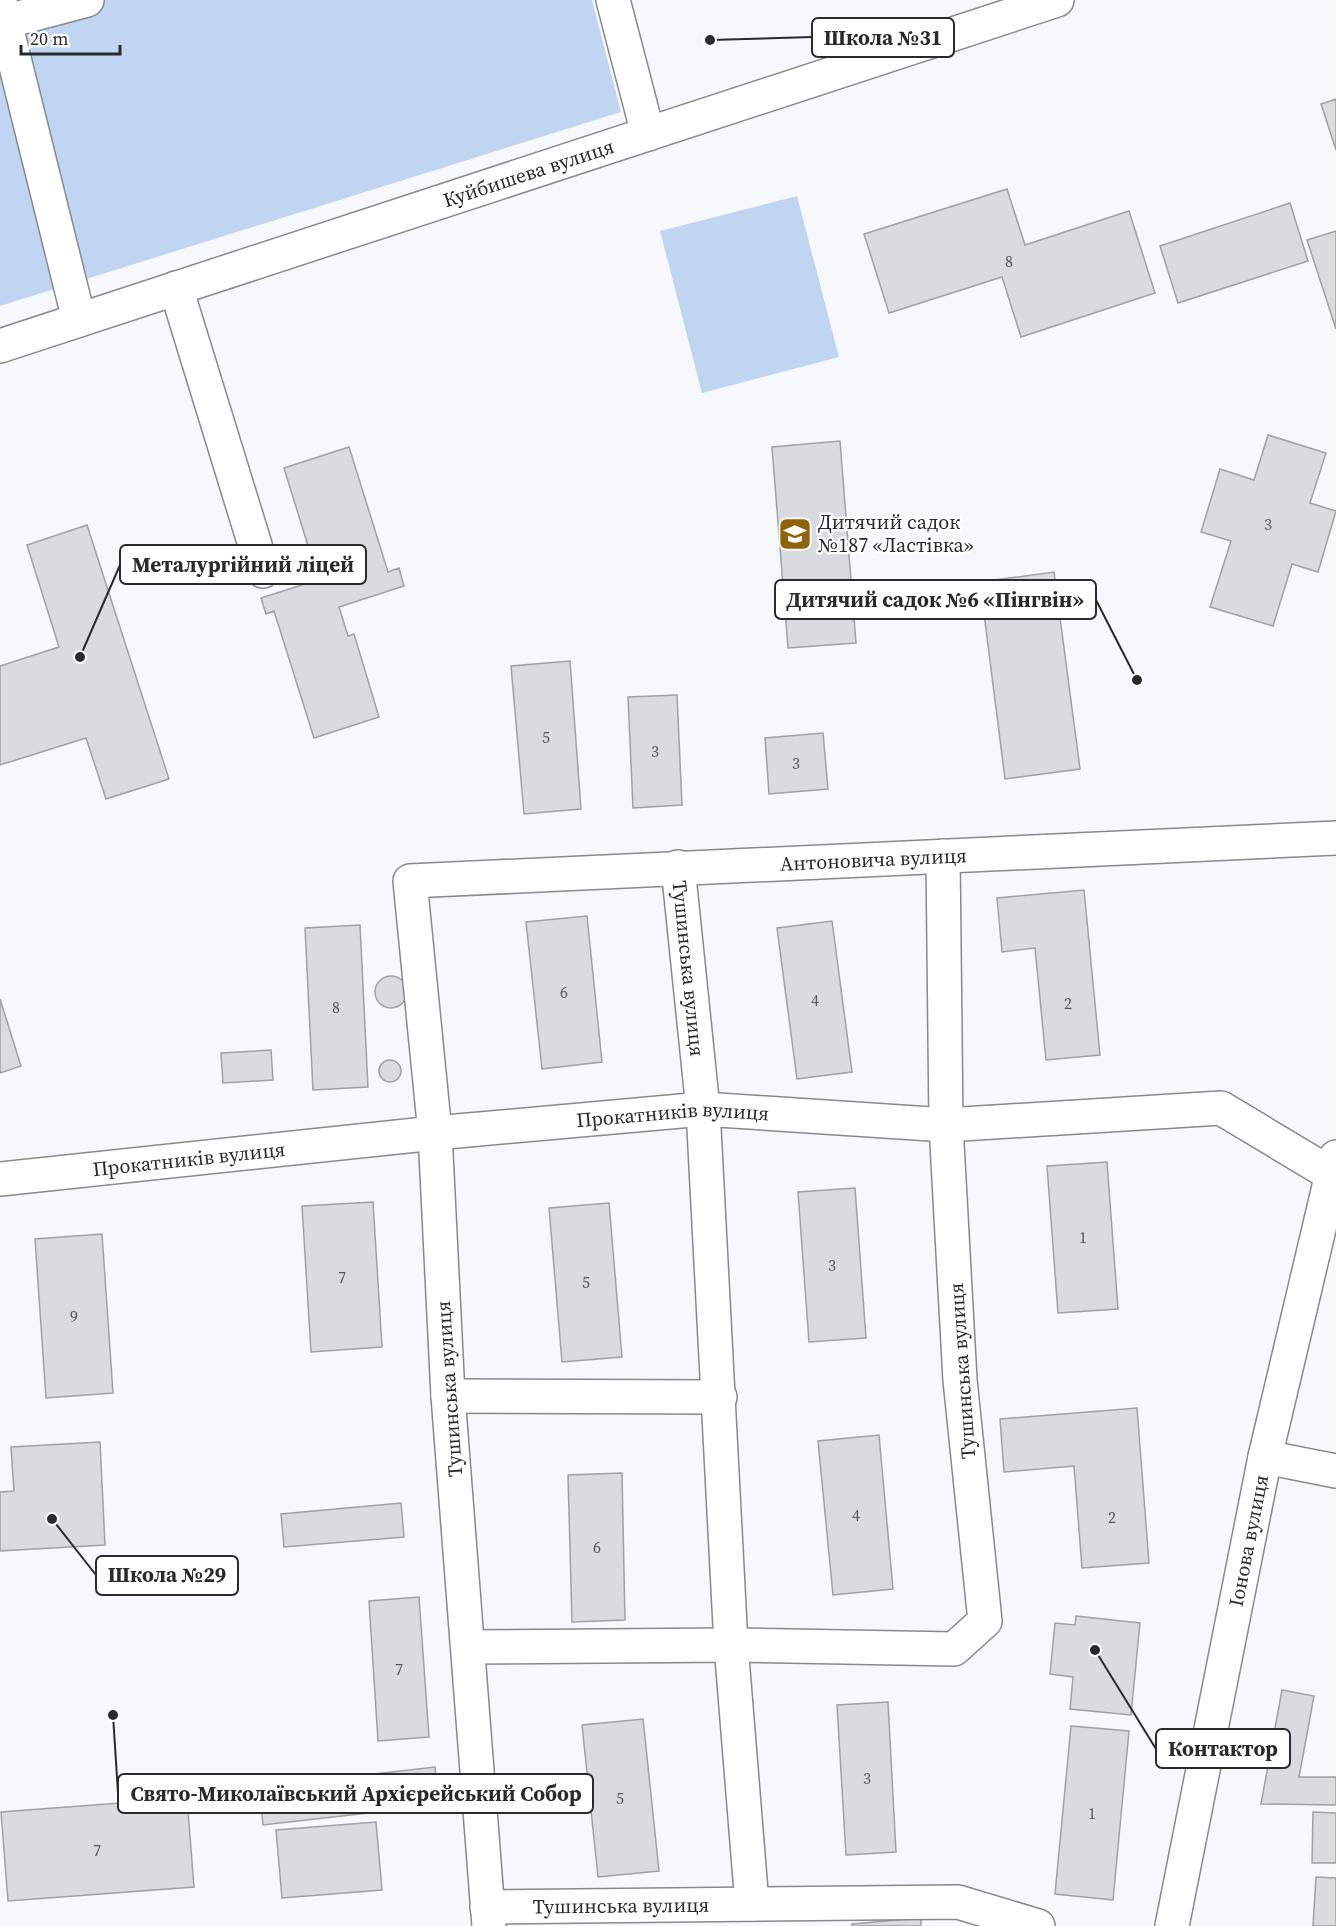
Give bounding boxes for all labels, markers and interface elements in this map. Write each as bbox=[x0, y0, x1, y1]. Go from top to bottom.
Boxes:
scale bar bbox=[21, 18, 120, 56]
callout: Школа №31 bbox=[812, 18, 954, 57]
text: Школа №31 bbox=[824, 23, 942, 52]
text: 20 m bbox=[30, 26, 68, 51]
street label: Куйбишева вулиця bbox=[439, 132, 617, 214]
house number: 8 bbox=[1005, 250, 1013, 272]
place label: Дитячий садок №187 «Ластівка» bbox=[818, 508, 974, 559]
house number: 3 bbox=[1264, 513, 1272, 535]
school or university icon: Дитячий садок №187 «Ластівка» bbox=[777, 516, 813, 552]
callout: Металургійний ліцей bbox=[120, 545, 366, 584]
text: Металургійний ліцей bbox=[132, 550, 354, 579]
callout: Дитячий садок №6 «Пінгвін» bbox=[775, 580, 1096, 619]
text: Дитячий садок №6 «Пінгвін» bbox=[786, 585, 1084, 614]
house number: 5 bbox=[542, 726, 550, 748]
house number: 3 bbox=[651, 740, 659, 762]
house number: 3 bbox=[792, 752, 800, 774]
street label: Антоновича вулиця bbox=[779, 841, 967, 878]
street label: Тушинська вулиця bbox=[665, 879, 711, 1058]
house number: 6 bbox=[560, 981, 568, 1003]
house number: 4 bbox=[811, 989, 819, 1011]
house number: 2 bbox=[1064, 992, 1072, 1014]
house number: 8 bbox=[332, 996, 340, 1018]
street label: Прокатників вулиця bbox=[575, 1095, 770, 1134]
street label: Прокатників вулиця bbox=[91, 1135, 287, 1183]
house number: 1 bbox=[1079, 1226, 1087, 1248]
house number: 3 bbox=[828, 1254, 836, 1276]
house number: 7 bbox=[338, 1266, 346, 1288]
house number: 5 bbox=[582, 1271, 590, 1293]
street label: Тушинська вулиця bbox=[942, 1282, 982, 1460]
street label: Тушинська вулиця bbox=[429, 1300, 469, 1478]
house number: 9 bbox=[70, 1305, 78, 1327]
street label: Іонова вулиця bbox=[1222, 1472, 1275, 1609]
house number: 4 bbox=[852, 1504, 860, 1526]
house number: 2 bbox=[1108, 1506, 1116, 1528]
house number: 6 bbox=[593, 1536, 601, 1558]
callout: Школа №29 bbox=[96, 1556, 238, 1595]
text: Школа №29 bbox=[108, 1560, 226, 1589]
house number: 7 bbox=[395, 1658, 403, 1680]
callout: Контактор bbox=[1156, 1729, 1290, 1768]
text: Контактор bbox=[1168, 1734, 1278, 1763]
house number: 3 bbox=[863, 1767, 871, 1789]
callout: Свято-Миколаївський Архієрейський Собор bbox=[118, 1774, 593, 1813]
text: Свято-Миколаївський Архієрейський Собор bbox=[130, 1779, 582, 1808]
house number: 5 bbox=[616, 1787, 624, 1809]
house number: 1 bbox=[1088, 1802, 1096, 1824]
house number: 7 bbox=[93, 1839, 101, 1861]
street label: Тушинська вулиця bbox=[533, 1891, 709, 1921]

